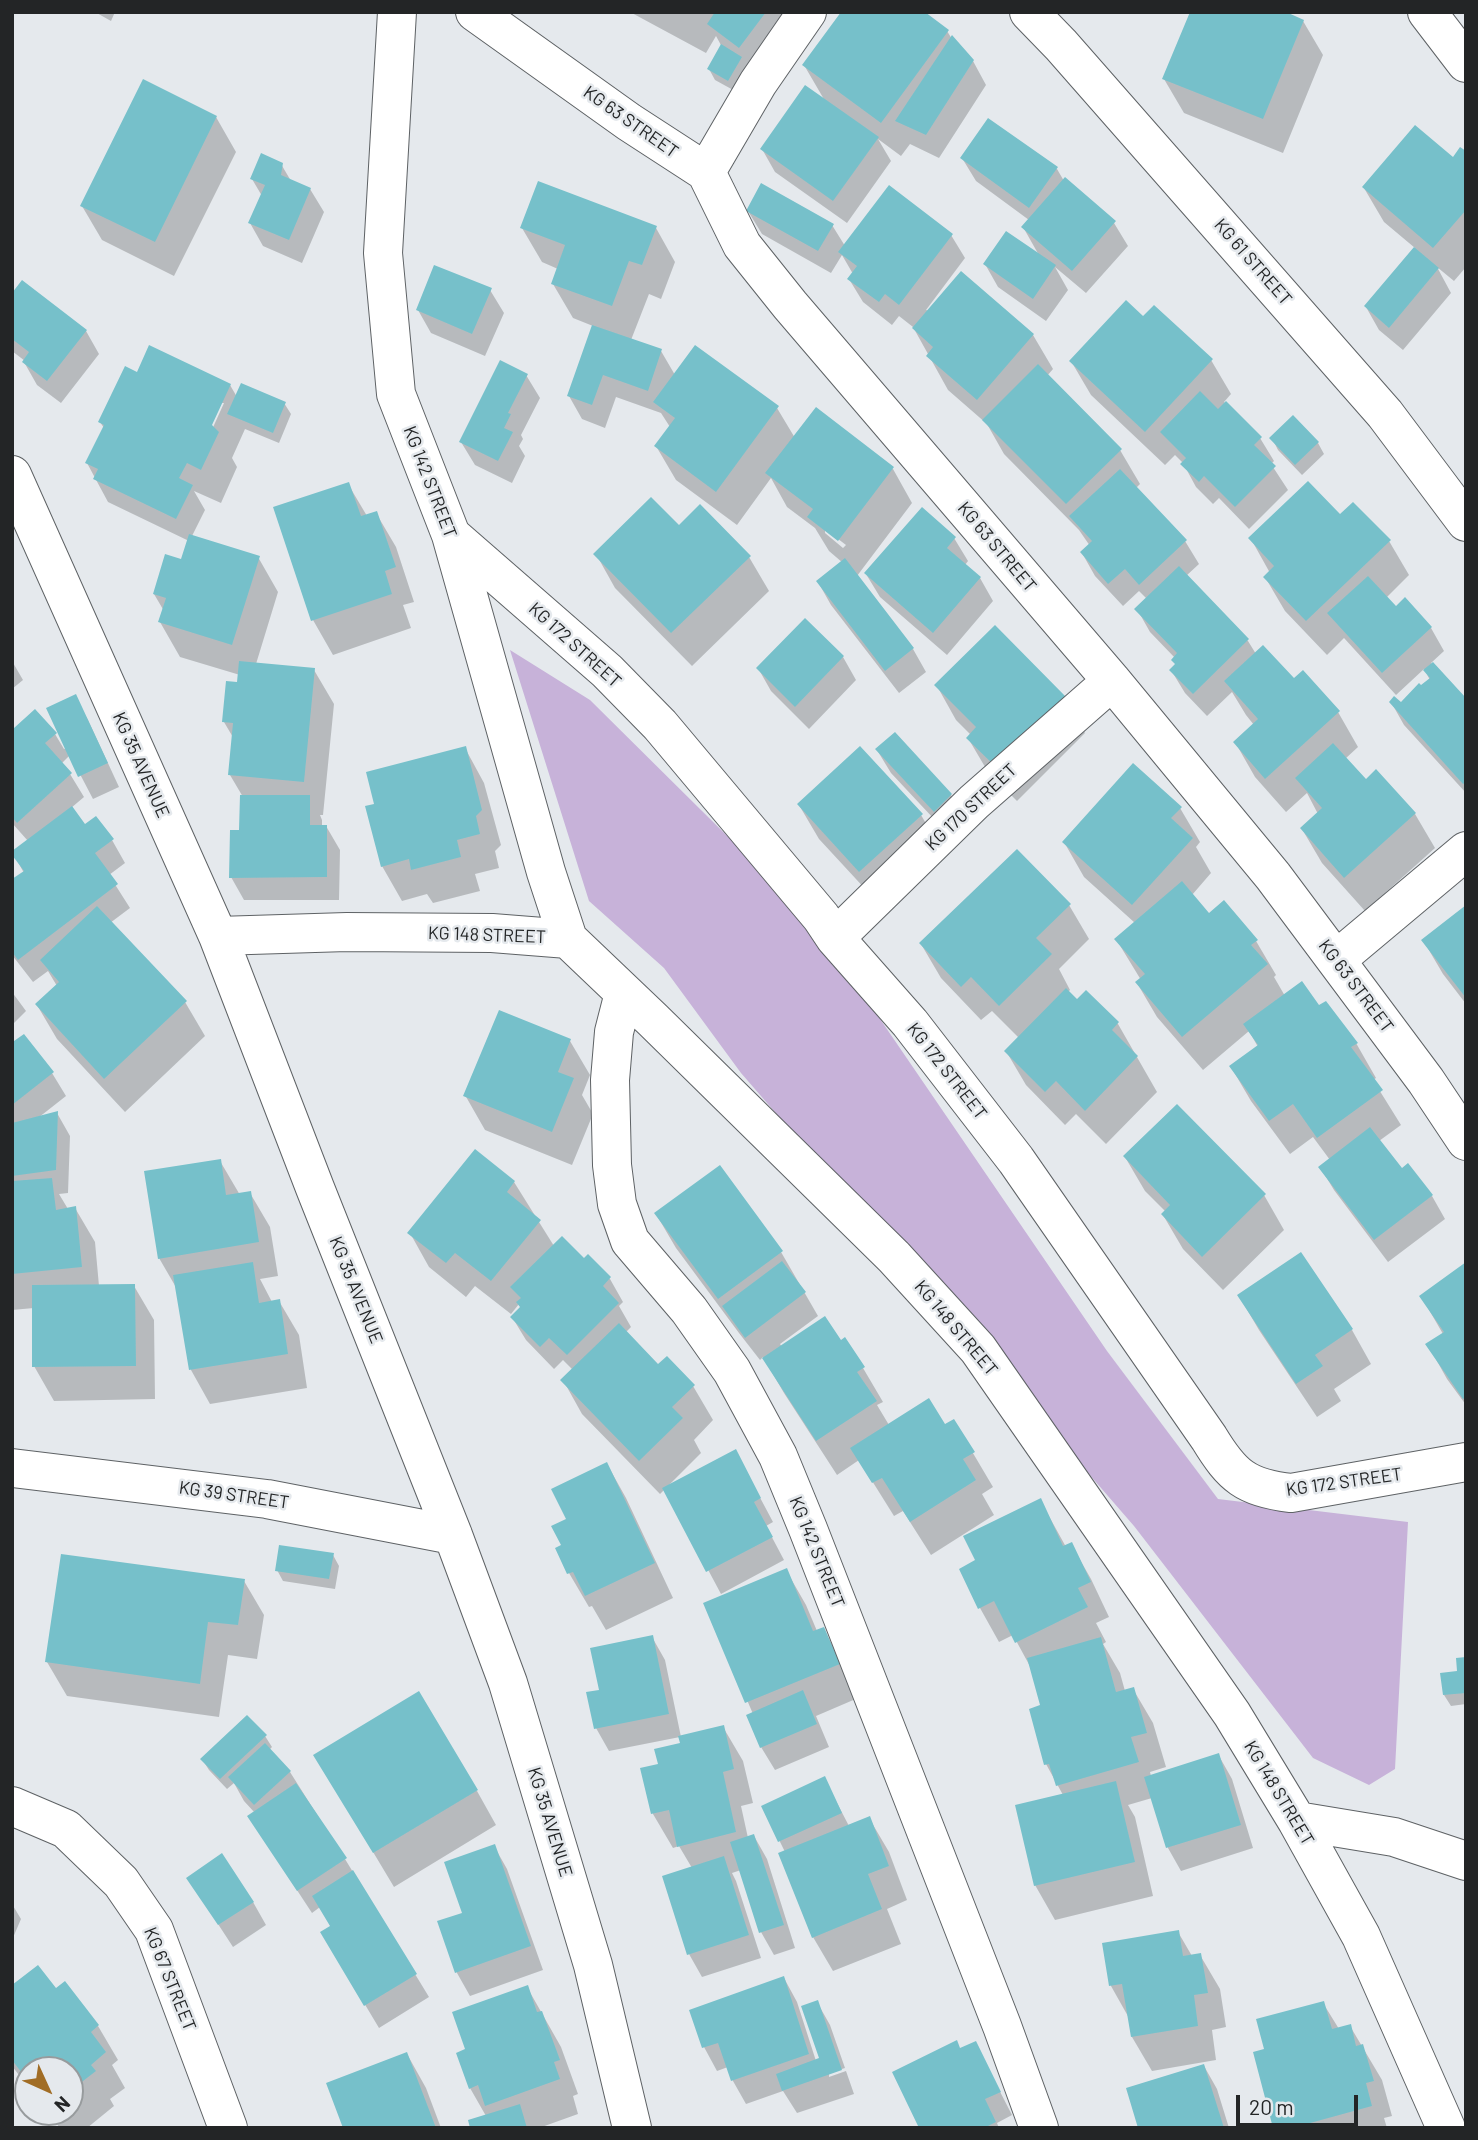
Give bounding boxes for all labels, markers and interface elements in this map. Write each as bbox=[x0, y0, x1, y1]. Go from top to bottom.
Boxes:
street label: KG 63 STREET bbox=[579, 81, 683, 163]
street label: KG 61 STREET bbox=[1210, 214, 1296, 310]
street label: KG 142 STREET bbox=[399, 423, 461, 541]
street label: KG 63 STREET bbox=[953, 498, 1041, 596]
street label: KG 172 STREET bbox=[524, 598, 626, 692]
street label: KG 35 AVENUE bbox=[108, 709, 174, 821]
street label: KG 170 STREET bbox=[921, 759, 1021, 855]
street label: KG 148 STREET bbox=[428, 922, 546, 948]
street label: KG 63 STREET bbox=[1314, 935, 1398, 1037]
street label: KG 172 STREET bbox=[903, 1018, 991, 1124]
street label: KG 35 AVENUE bbox=[325, 1233, 387, 1347]
street label: KG 148 STREET bbox=[910, 1276, 1002, 1380]
street label: KG 172 STREET bbox=[1285, 1463, 1403, 1501]
street label: KG 39 STREET bbox=[177, 1477, 291, 1513]
street label: KG 142 STREET bbox=[785, 1493, 849, 1611]
street label: KG 148 STREET bbox=[1239, 1737, 1319, 1849]
street label: KG 35 AVENUE bbox=[523, 1765, 577, 1879]
street label: KG 67 STREET bbox=[139, 1924, 201, 2034]
north arrow bbox=[14, 2056, 84, 2126]
scale bar bbox=[1240, 2080, 1362, 2124]
text: N bbox=[50, 2092, 75, 2117]
text: 20 m bbox=[1249, 2094, 1294, 2119]

